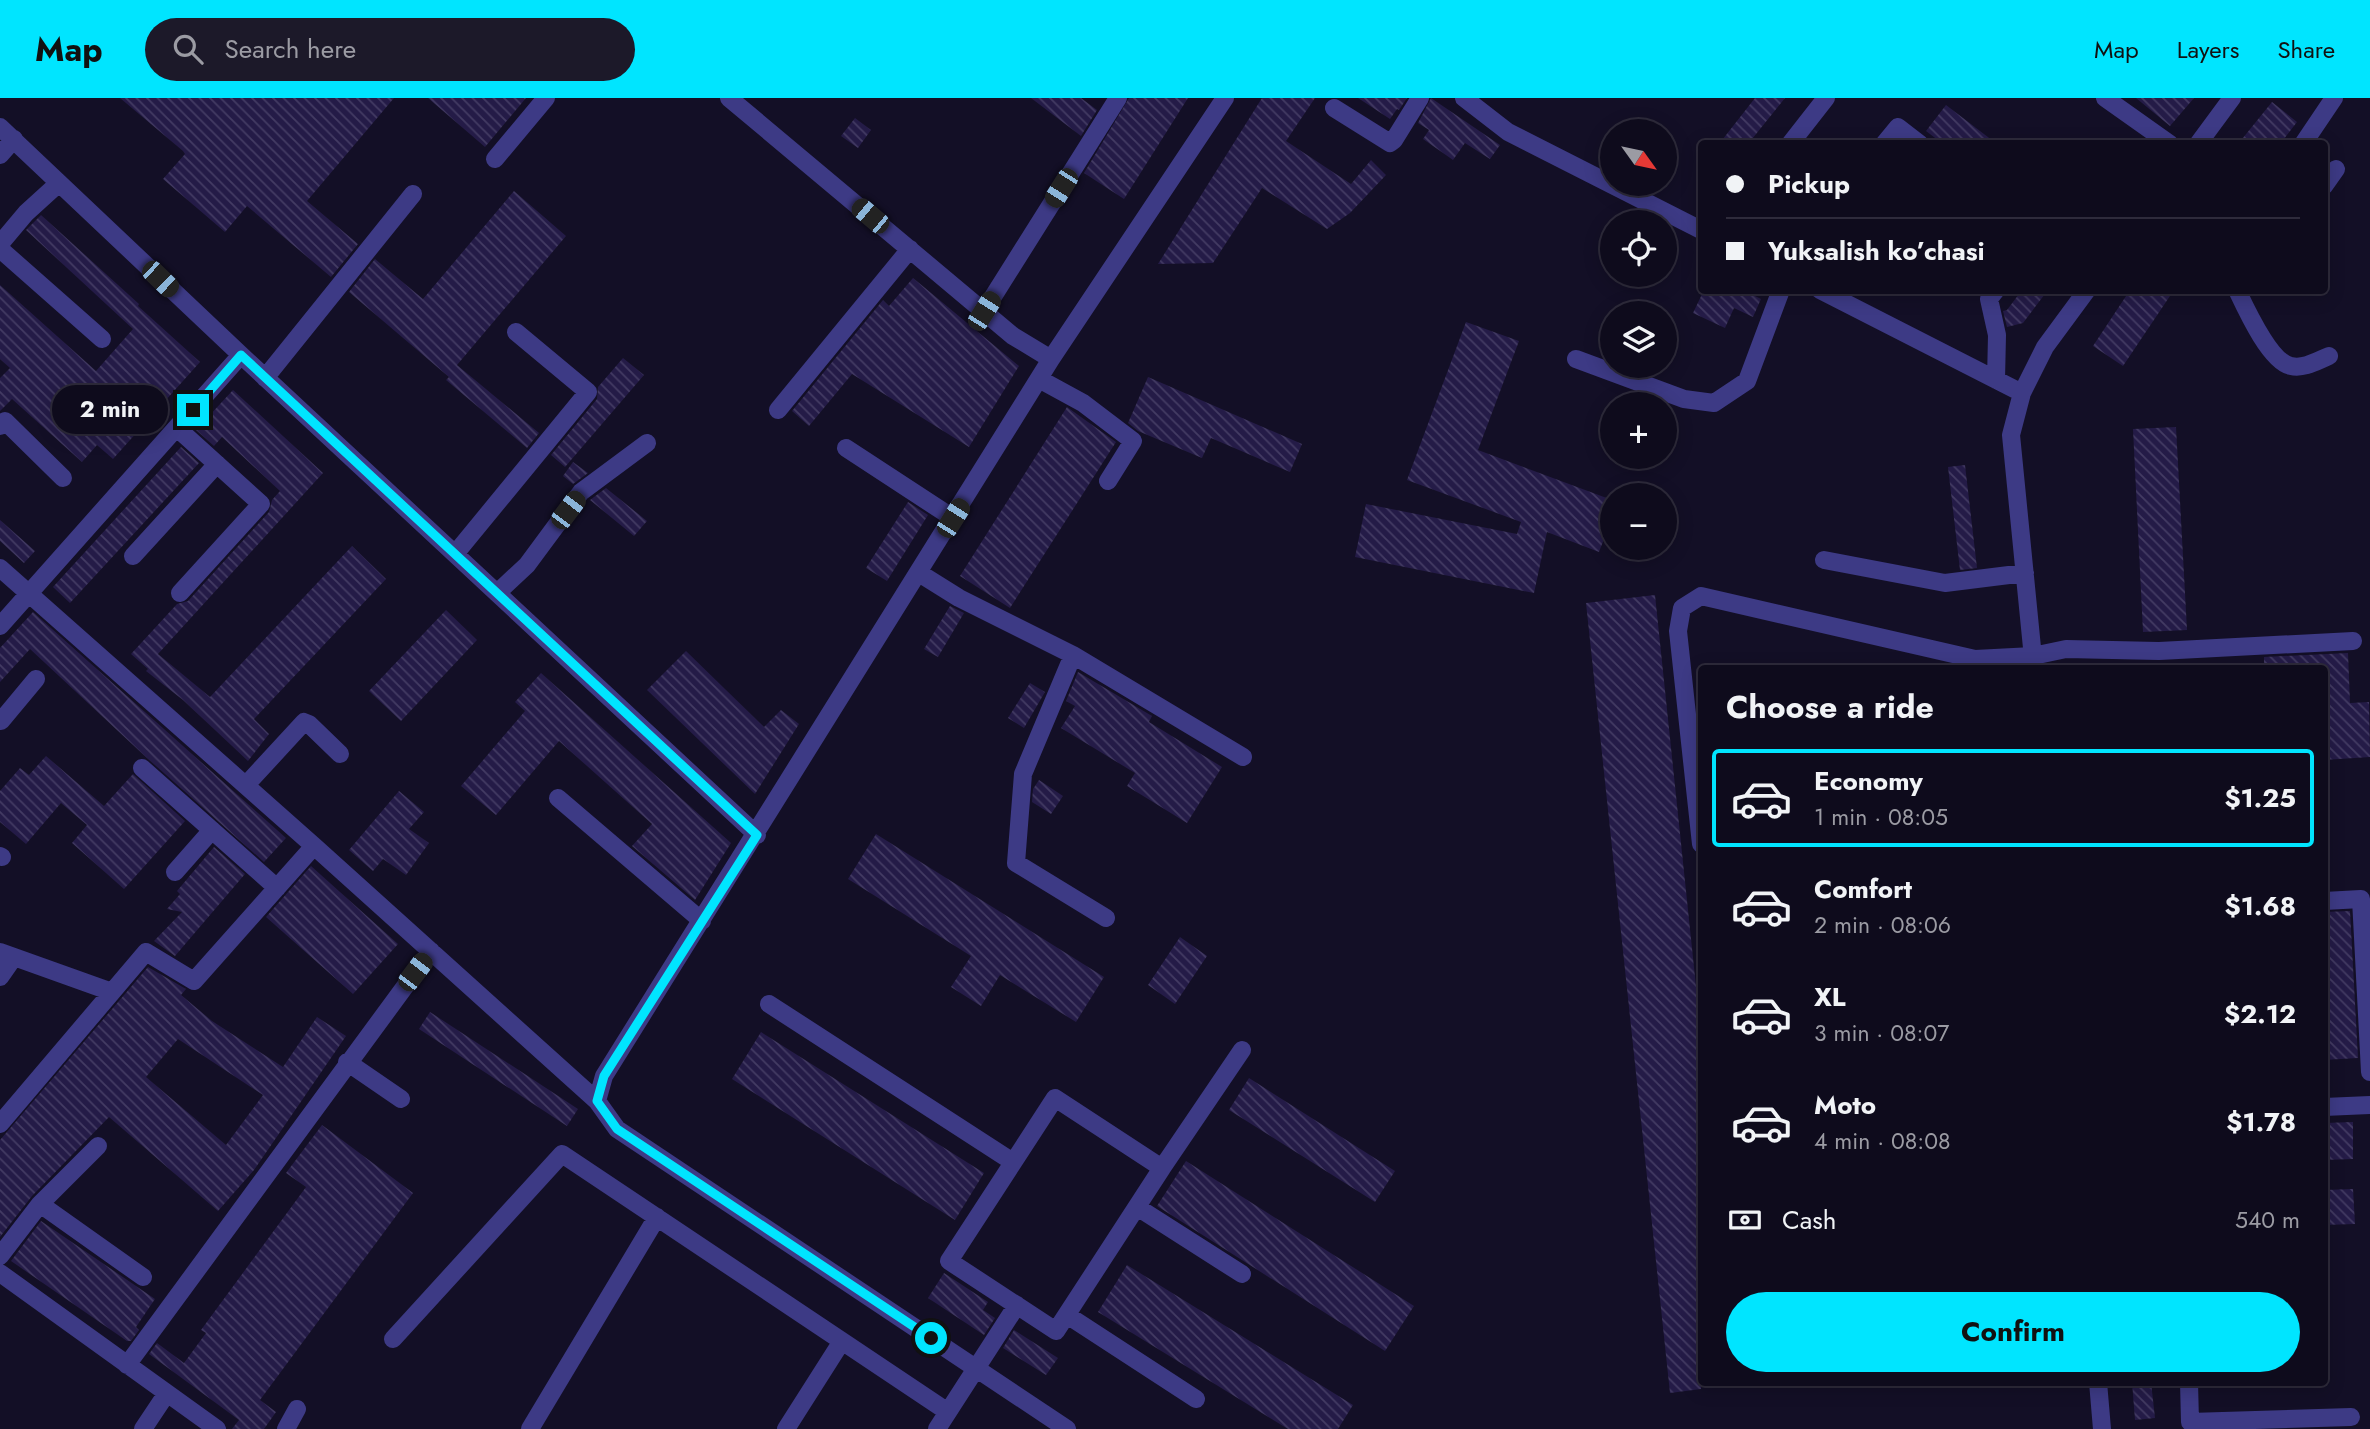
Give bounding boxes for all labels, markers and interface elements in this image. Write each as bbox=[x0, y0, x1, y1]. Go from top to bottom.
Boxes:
search box bbox=[145, 18, 635, 81]
text: Map bbox=[35, 26, 103, 73]
icon: search bbox=[169, 30, 207, 68]
text: Search here bbox=[225, 30, 356, 68]
text: Map bbox=[2094, 32, 2139, 67]
text: Layers bbox=[2177, 32, 2239, 67]
text: Share bbox=[2277, 32, 2335, 67]
north arrow bbox=[1600, 119, 1676, 196]
map controls bbox=[1600, 119, 1677, 560]
car bbox=[1041, 165, 1082, 211]
text: Pickup bbox=[1768, 165, 1850, 203]
car bbox=[848, 194, 893, 238]
button: locate bbox=[1600, 210, 1677, 287]
text: Yuksalish ko’chasi bbox=[1768, 232, 1985, 270]
car bbox=[138, 257, 183, 301]
car bbox=[964, 288, 1005, 334]
button: layers bbox=[1600, 301, 1677, 378]
callout: 2 min bbox=[53, 386, 168, 434]
text: 2 min bbox=[80, 392, 140, 426]
button: + bbox=[1600, 392, 1677, 469]
route end bbox=[177, 394, 209, 426]
button: − bbox=[1600, 483, 1677, 560]
car bbox=[547, 487, 590, 533]
car bbox=[933, 495, 974, 541]
text: Choose a ride bbox=[1726, 684, 1934, 730]
text: Economy bbox=[1814, 762, 1923, 800]
icon: car bbox=[1730, 767, 1793, 830]
text: $1.25 bbox=[2224, 779, 2296, 817]
text: 1 min · 08:05 bbox=[1814, 800, 1948, 834]
text: Comfort bbox=[1814, 870, 1912, 908]
icon: car bbox=[1730, 875, 1793, 938]
text: $1.68 bbox=[2225, 887, 2296, 925]
text: 2 min · 08:06 bbox=[1814, 908, 1951, 942]
car bbox=[394, 949, 437, 995]
text: XL bbox=[1814, 978, 1846, 1016]
icon: car bbox=[1730, 983, 1793, 1046]
text: $2.12 bbox=[2224, 995, 2296, 1033]
text: 3 min · 08:07 bbox=[1814, 1016, 1949, 1050]
text: Moto bbox=[1814, 1086, 1876, 1124]
icon: car bbox=[1730, 1091, 1793, 1154]
text: $1.78 bbox=[2226, 1103, 2296, 1141]
text: 4 min · 08:08 bbox=[1814, 1124, 1951, 1158]
icon: cash bbox=[1726, 1201, 1764, 1239]
text: Cash bbox=[1782, 1201, 1836, 1239]
text: 540 m bbox=[2235, 1203, 2300, 1237]
button: Confirm bbox=[1726, 1292, 2300, 1372]
route start bbox=[915, 1322, 947, 1354]

